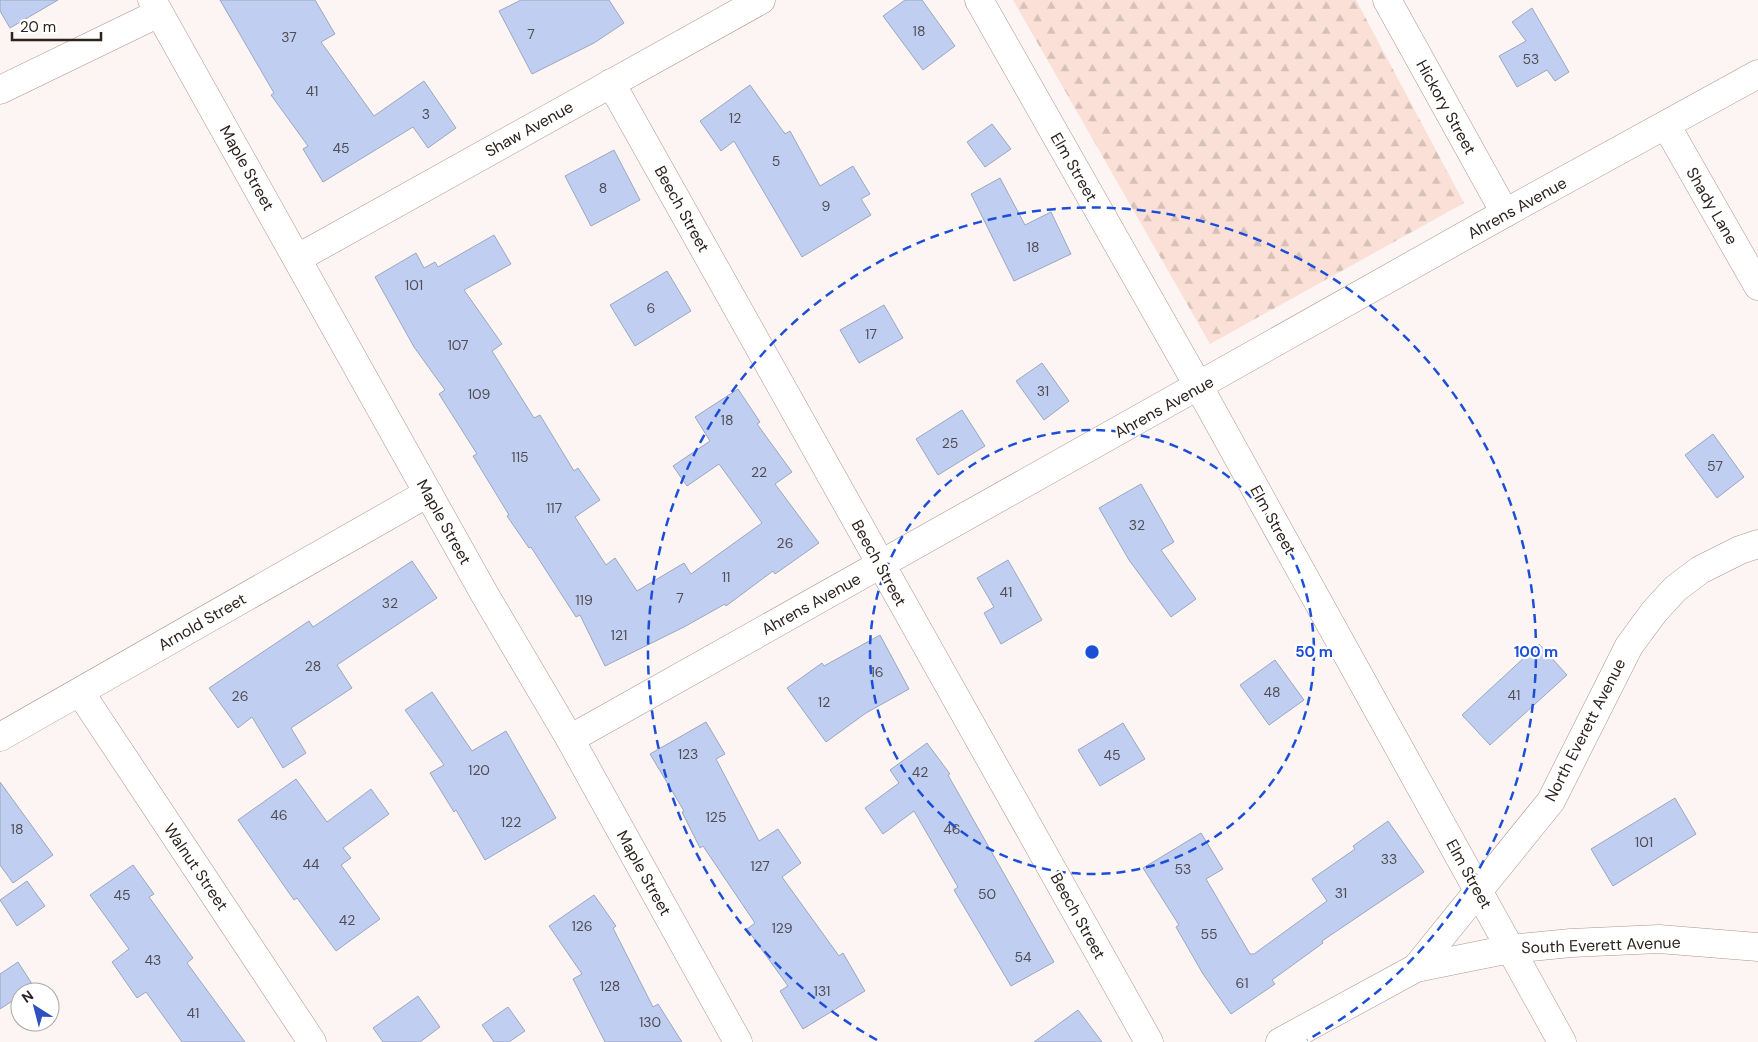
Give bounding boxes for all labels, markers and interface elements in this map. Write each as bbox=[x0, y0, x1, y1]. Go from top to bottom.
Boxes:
scale bar bbox=[12, 10, 101, 42]
text: 20 m bbox=[20, 17, 56, 37]
house number: 18 bbox=[913, 22, 925, 40]
house number: 7 bbox=[527, 25, 535, 43]
house number: 37 bbox=[281, 28, 297, 46]
house number: 53 bbox=[1523, 50, 1539, 68]
street label: Hickory Street bbox=[1411, 56, 1481, 158]
house number: 41 bbox=[306, 82, 318, 100]
street label: Shaw Avenue bbox=[481, 96, 577, 162]
house number: 3 bbox=[422, 105, 430, 123]
house number: 12 bbox=[729, 109, 741, 127]
street label: Maple Street bbox=[215, 122, 279, 214]
street label: Elm Street bbox=[1046, 129, 1102, 205]
house number: 45 bbox=[332, 139, 350, 157]
house number: 5 bbox=[772, 152, 780, 170]
street label: Beech Street bbox=[650, 162, 714, 256]
street label: Shady Lane bbox=[1681, 164, 1743, 248]
street label: Ahrens Avenue bbox=[1464, 172, 1570, 244]
house number: 8 bbox=[599, 179, 607, 197]
house number: 9 bbox=[822, 197, 831, 215]
house number: 18 bbox=[1027, 238, 1039, 256]
house number: 101 bbox=[405, 276, 423, 294]
house number: 6 bbox=[647, 299, 655, 317]
house number: 17 bbox=[865, 325, 877, 343]
house number: 107 bbox=[447, 336, 469, 354]
street label: Ahrens Avenue bbox=[1111, 371, 1217, 443]
house number: 31 bbox=[1037, 382, 1049, 400]
house number: 109 bbox=[468, 385, 491, 403]
house number: 18 bbox=[721, 411, 733, 429]
house number: 25 bbox=[942, 434, 958, 452]
house number: 115 bbox=[511, 448, 529, 466]
house number: 57 bbox=[1707, 457, 1723, 475]
house number: 22 bbox=[751, 463, 767, 481]
street label: Maple Street bbox=[412, 476, 476, 568]
street label: Elm Street bbox=[1245, 481, 1301, 559]
house number: 117 bbox=[546, 499, 562, 517]
street label: Beech Street bbox=[847, 516, 911, 610]
house number: 32 bbox=[1129, 516, 1145, 534]
house number: 26 bbox=[777, 534, 793, 552]
house number: 11 bbox=[722, 568, 730, 586]
street label: Ahrens Avenue bbox=[758, 568, 864, 640]
house number: 41 bbox=[1000, 583, 1012, 601]
street label: Arnold Street bbox=[154, 588, 250, 656]
house number: 7 bbox=[676, 589, 684, 607]
house number: 119 bbox=[575, 591, 593, 609]
house number: 32 bbox=[382, 594, 398, 612]
house number: 121 bbox=[611, 626, 627, 644]
text: 50 m bbox=[1295, 642, 1333, 662]
text: 100 m bbox=[1514, 642, 1558, 662]
centre of rings bbox=[1083, 643, 1101, 661]
street label: North Everett Avenue bbox=[1540, 655, 1630, 805]
house number: 28 bbox=[305, 657, 321, 675]
house number: 16 bbox=[870, 663, 884, 681]
house number: 48 bbox=[1263, 683, 1281, 701]
house number: 41 bbox=[1508, 686, 1520, 704]
house number: 26 bbox=[232, 687, 248, 705]
house number: 12 bbox=[818, 693, 830, 711]
house number: 123 bbox=[678, 745, 698, 763]
house number: 45 bbox=[1103, 746, 1121, 764]
house number: 120 bbox=[468, 761, 490, 779]
house number: 42 bbox=[912, 763, 928, 781]
house number: 46 bbox=[270, 806, 288, 824]
house number: 125 bbox=[706, 808, 726, 826]
house number: 122 bbox=[501, 813, 521, 831]
street label: Walnut Street bbox=[159, 819, 233, 915]
house number: 18 bbox=[11, 820, 23, 838]
house number: 46 bbox=[943, 820, 961, 838]
street label: Maple Street bbox=[612, 827, 676, 919]
house number: 101 bbox=[1635, 833, 1653, 851]
street label: Elm Street bbox=[1441, 835, 1497, 913]
house number: 33 bbox=[1381, 850, 1397, 868]
house number: 44 bbox=[303, 855, 320, 873]
house number: 127 bbox=[750, 857, 770, 875]
house number: 53 bbox=[1175, 860, 1191, 878]
street label: Beech Street bbox=[1046, 869, 1110, 963]
house number: 31 bbox=[1335, 884, 1347, 902]
house number: 50 bbox=[978, 885, 996, 903]
house number: 45 bbox=[113, 886, 131, 904]
house number: 42 bbox=[339, 911, 355, 929]
house number: 126 bbox=[571, 917, 593, 935]
house number: 129 bbox=[771, 919, 793, 937]
house number: 55 bbox=[1200, 925, 1218, 943]
street label: South Everett Avenue bbox=[1521, 932, 1681, 958]
house number: 54 bbox=[1014, 948, 1032, 966]
house number: 43 bbox=[145, 951, 161, 969]
house number: 61 bbox=[1235, 974, 1249, 992]
house number: 128 bbox=[600, 977, 620, 995]
north arrow bbox=[10, 982, 60, 1032]
house number: 131 bbox=[814, 982, 830, 1000]
text: N bbox=[18, 986, 37, 1007]
house number: 41 bbox=[187, 1004, 199, 1022]
house number: 130 bbox=[639, 1013, 661, 1031]

